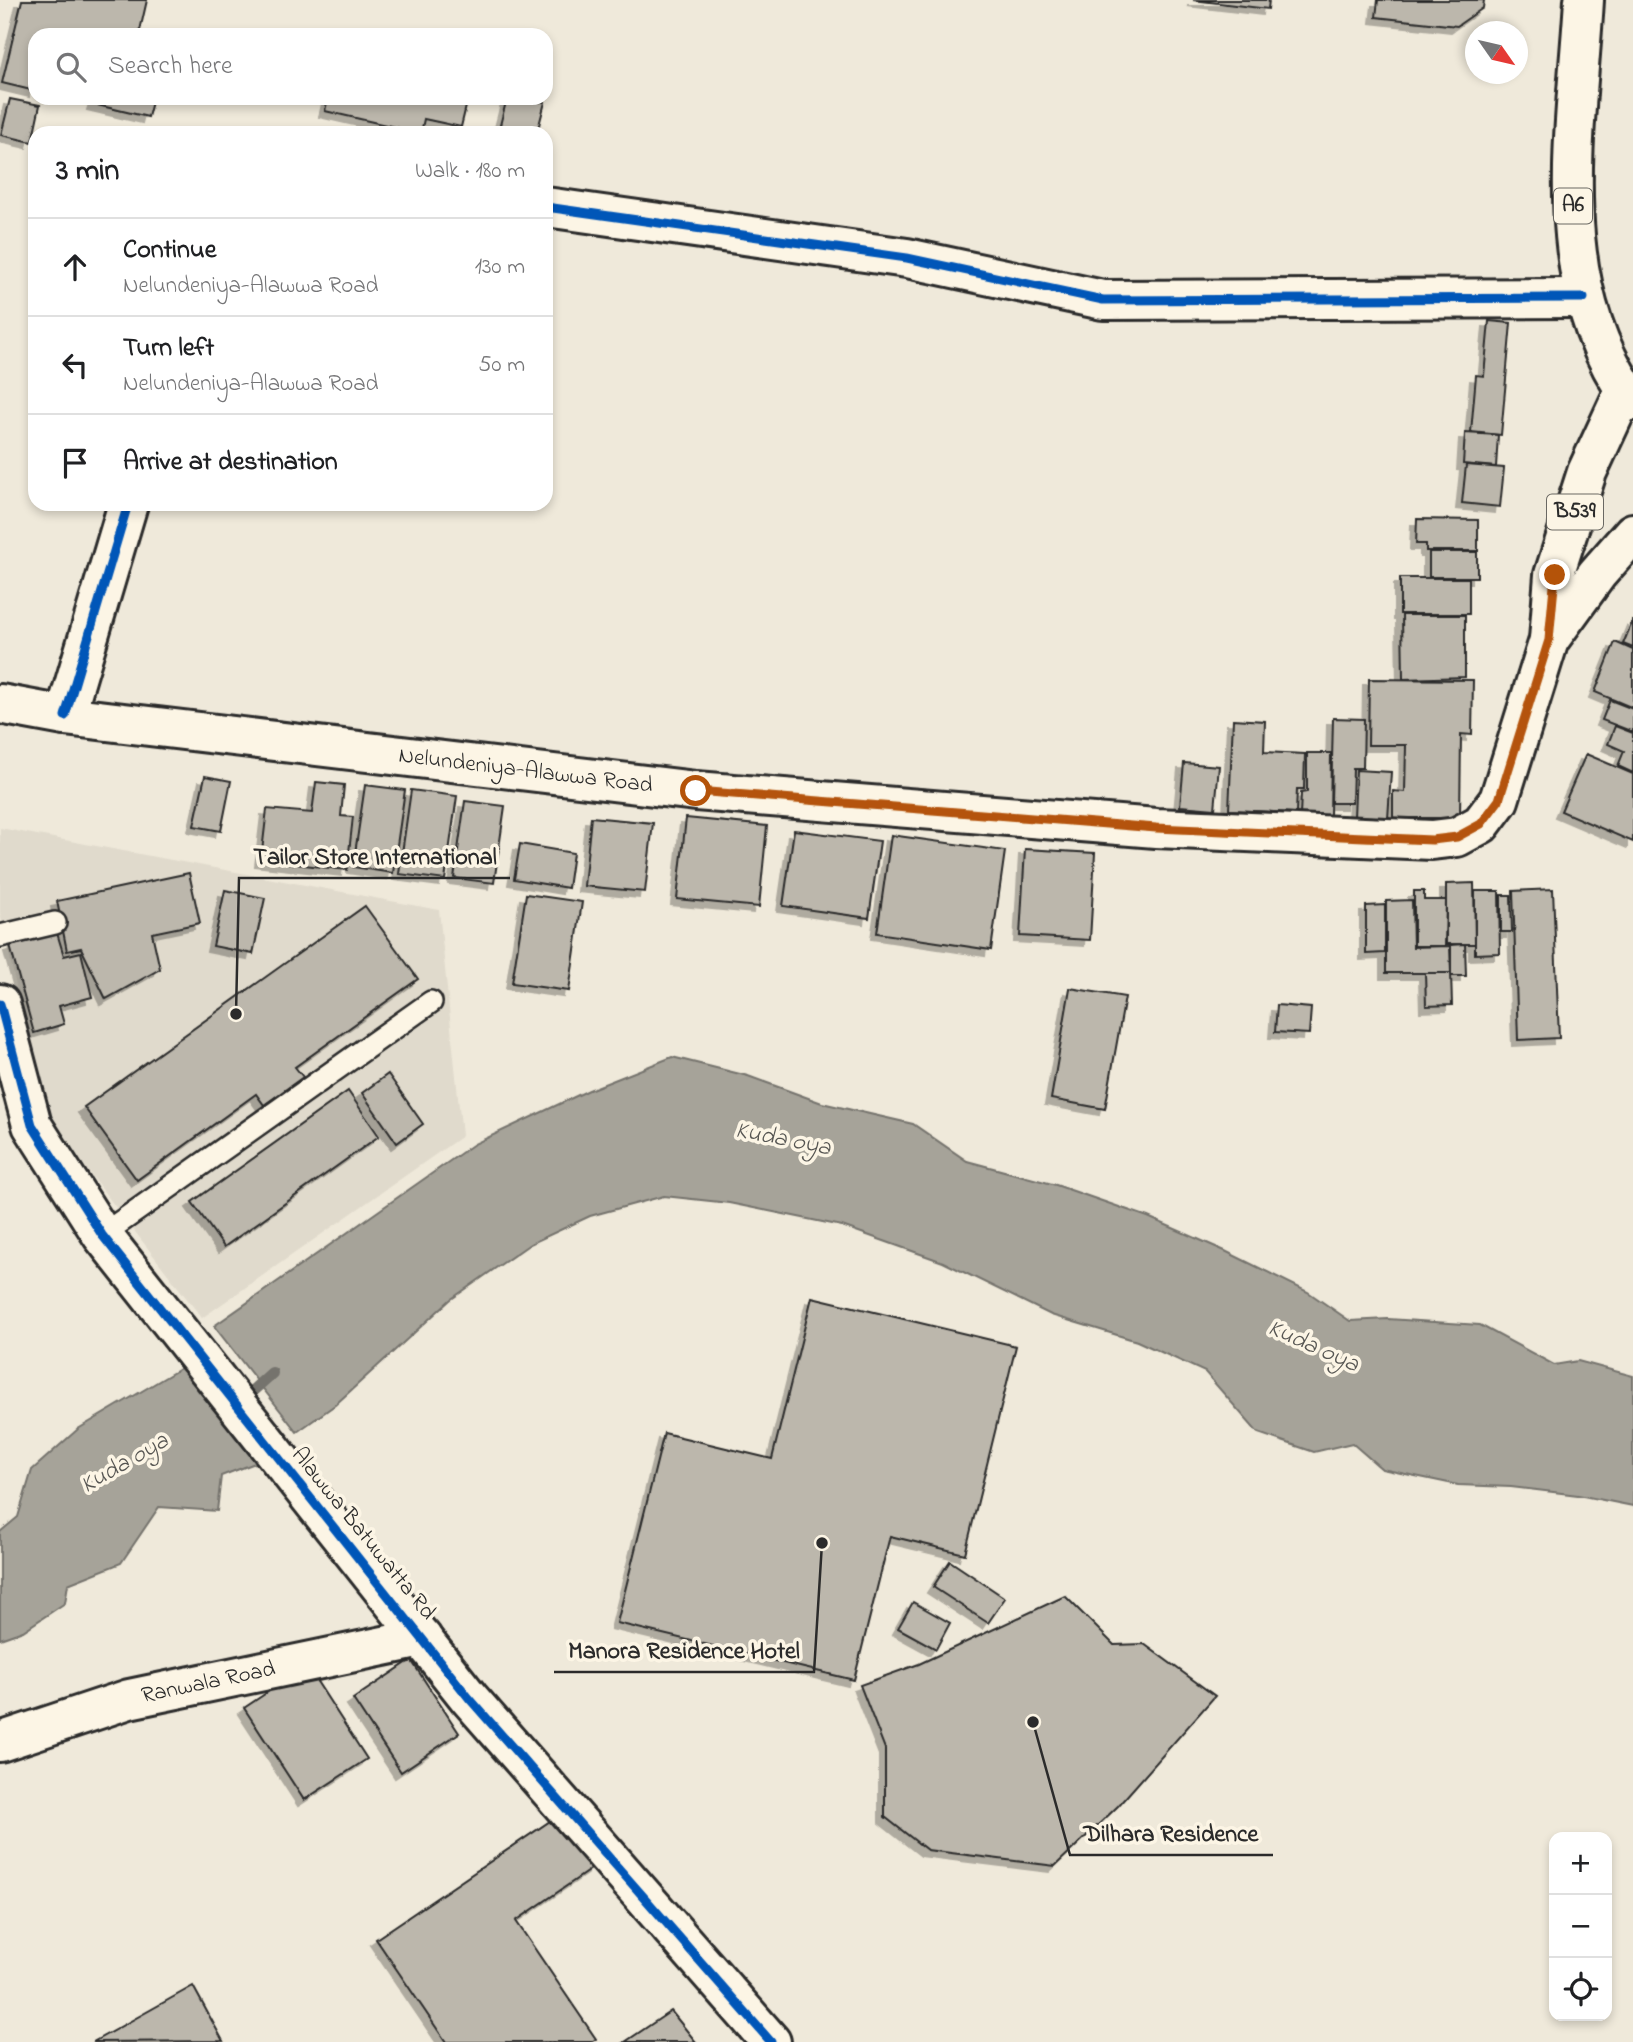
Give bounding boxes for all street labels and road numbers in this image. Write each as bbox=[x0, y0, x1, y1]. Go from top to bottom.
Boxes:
road number: A6 bbox=[1554, 188, 1592, 224]
road number: B539 bbox=[1547, 494, 1603, 530]
street label: Nelundeniya-Alawwa Road bbox=[397, 739, 655, 802]
street label: Alawwa Batuwatta Rd bbox=[283, 1440, 443, 1628]
street label: Ranwala Road bbox=[138, 1652, 278, 1713]

